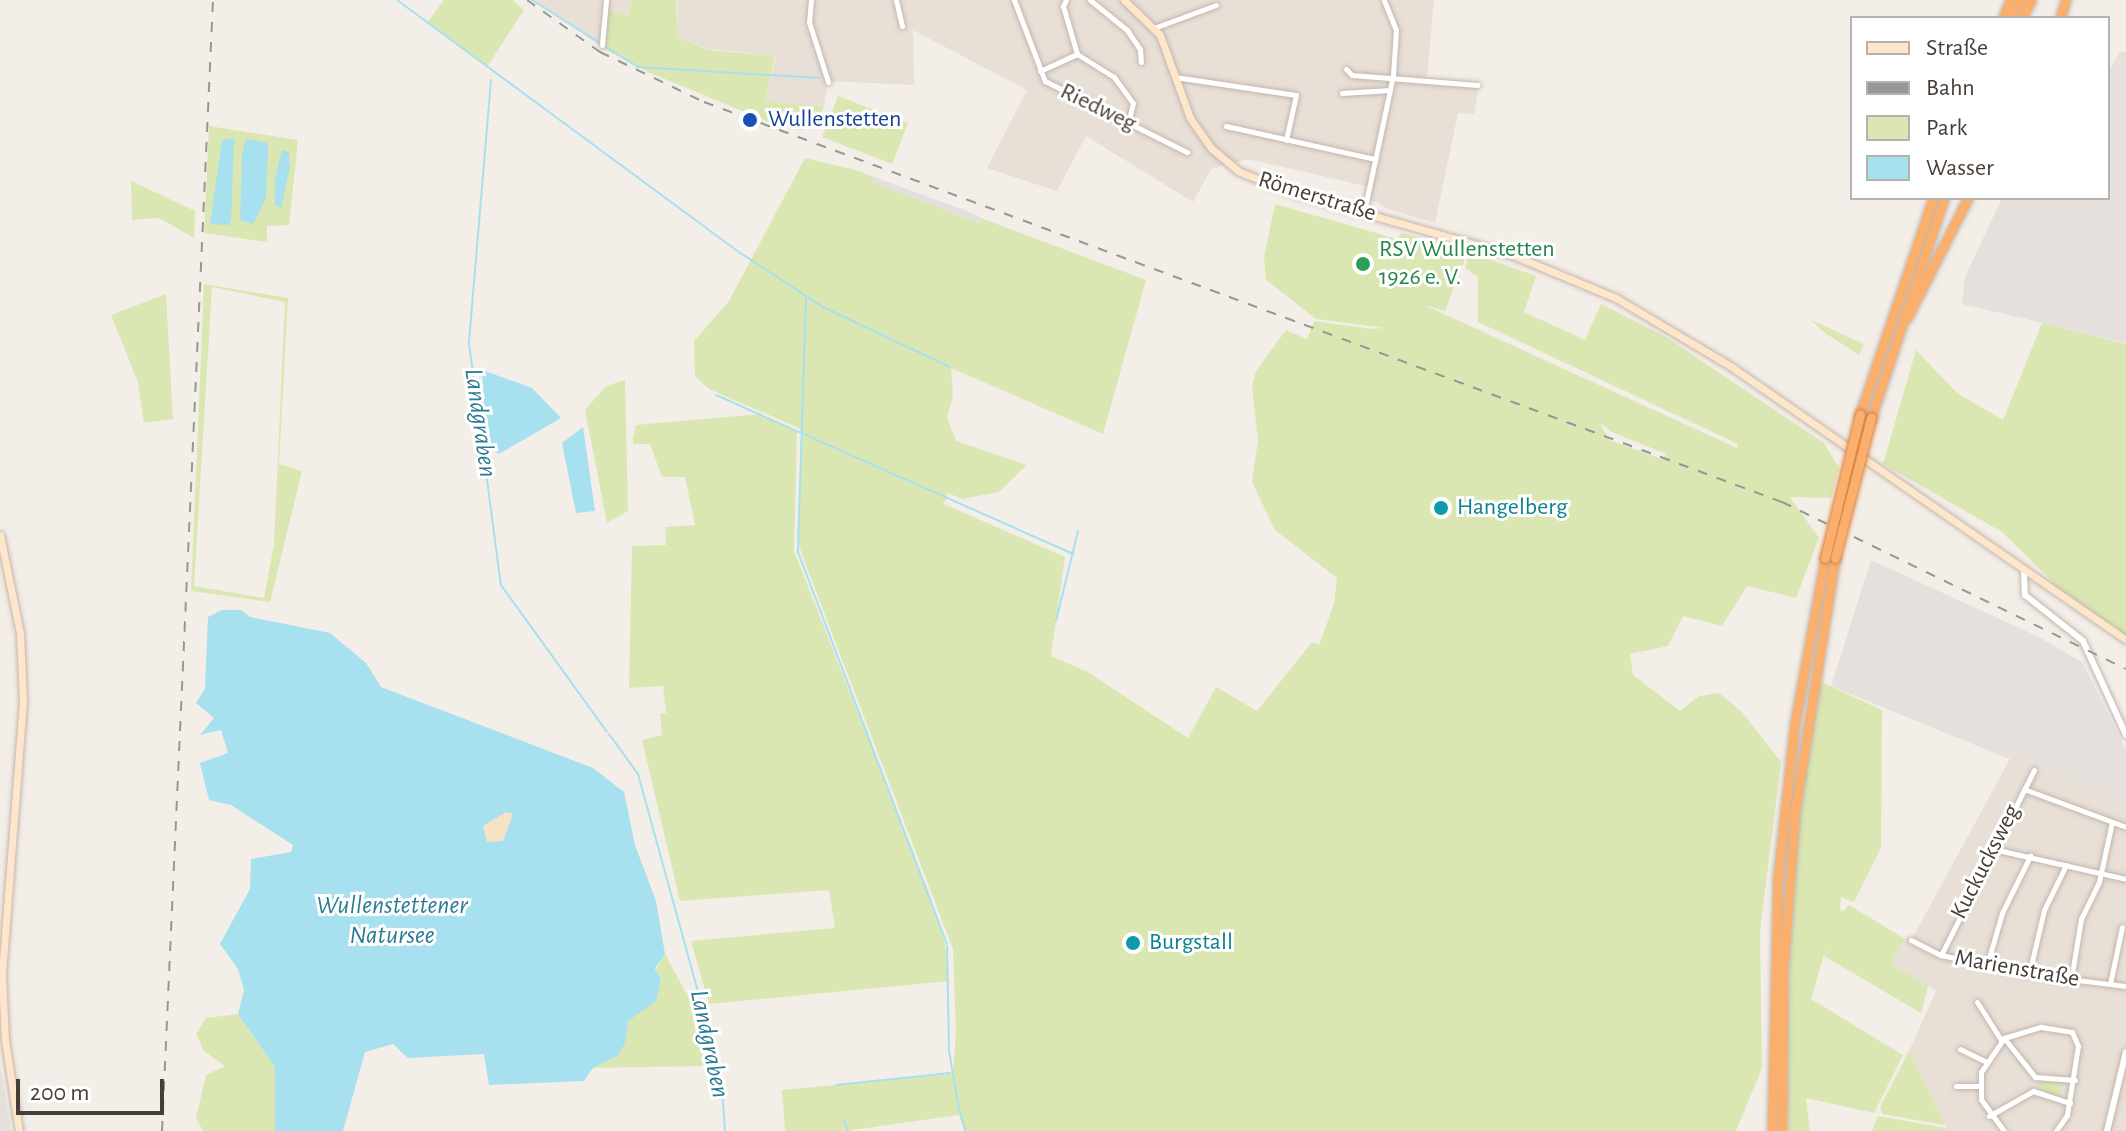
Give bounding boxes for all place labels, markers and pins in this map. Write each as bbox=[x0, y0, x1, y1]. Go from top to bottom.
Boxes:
place label: Wullenstetten bbox=[768, 106, 901, 134]
marker: Wullenstetten bbox=[739, 109, 761, 131]
place label: RSV Wullenstetten 1926 e. V. bbox=[1379, 236, 1555, 292]
marker: RSV Wullenstetten 1926 e. V. bbox=[1354, 255, 1372, 273]
place label: Hangelberg bbox=[1457, 494, 1568, 522]
marker: Hangelberg bbox=[1432, 499, 1450, 517]
place label: Burgstall bbox=[1149, 929, 1233, 957]
marker: Burgstall bbox=[1124, 934, 1142, 952]

